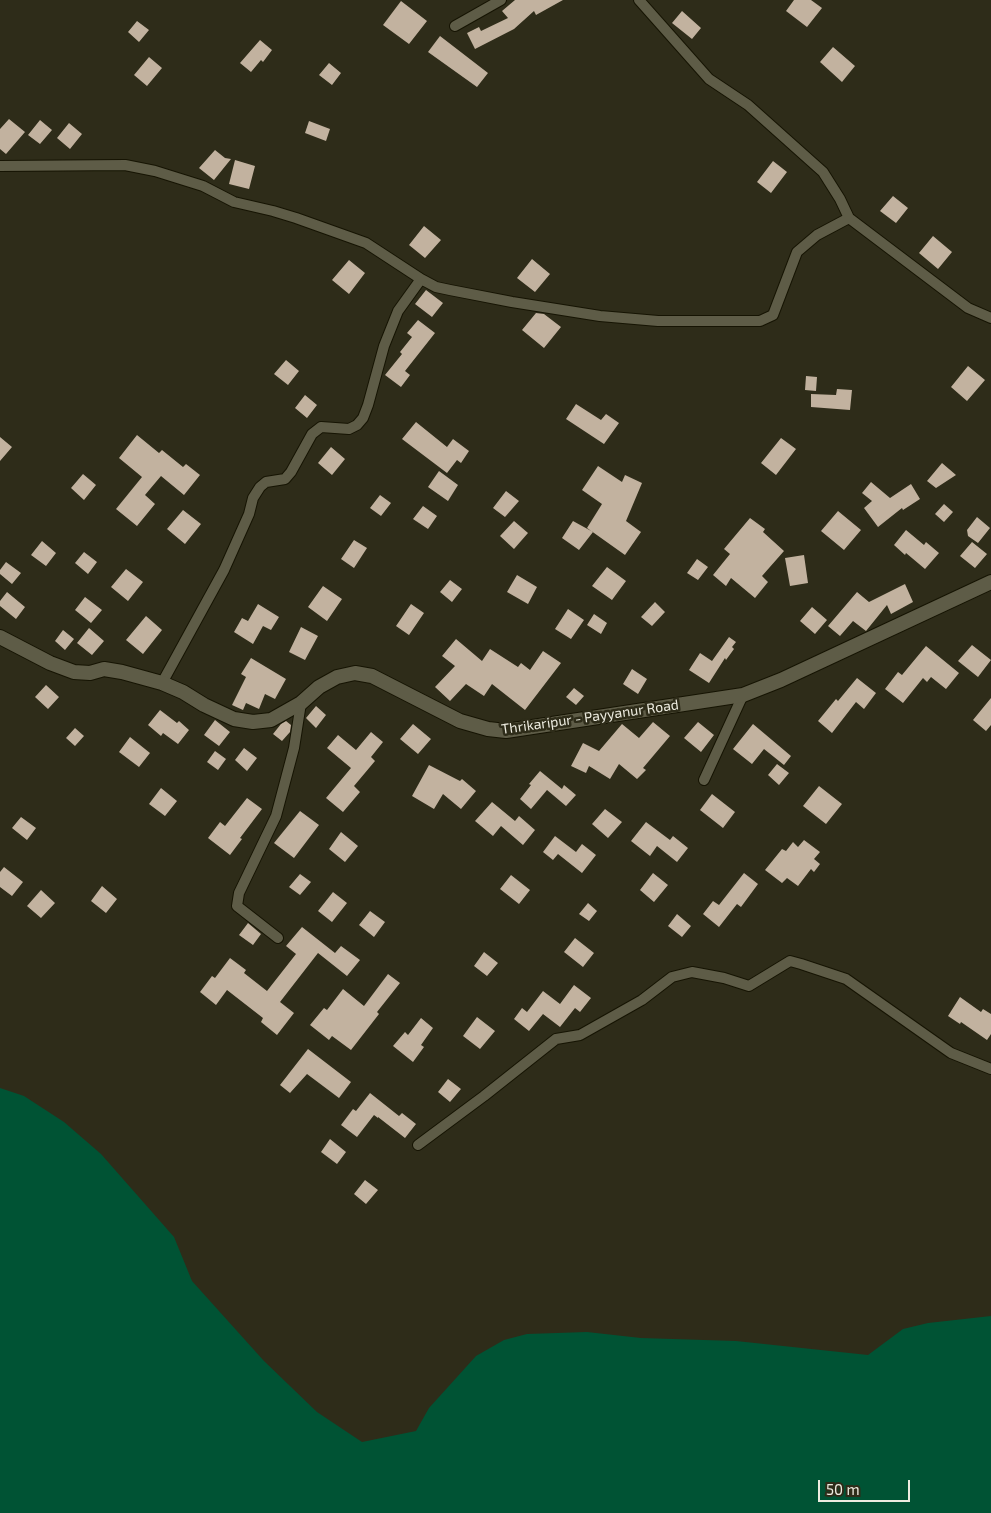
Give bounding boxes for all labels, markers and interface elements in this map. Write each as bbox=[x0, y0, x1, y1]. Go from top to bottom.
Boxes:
street label: Thrikaripur - Payyanur Road bbox=[500, 696, 680, 738]
scale bar bbox=[821, 1470, 914, 1502]
text: 50 m bbox=[826, 1480, 860, 1498]

